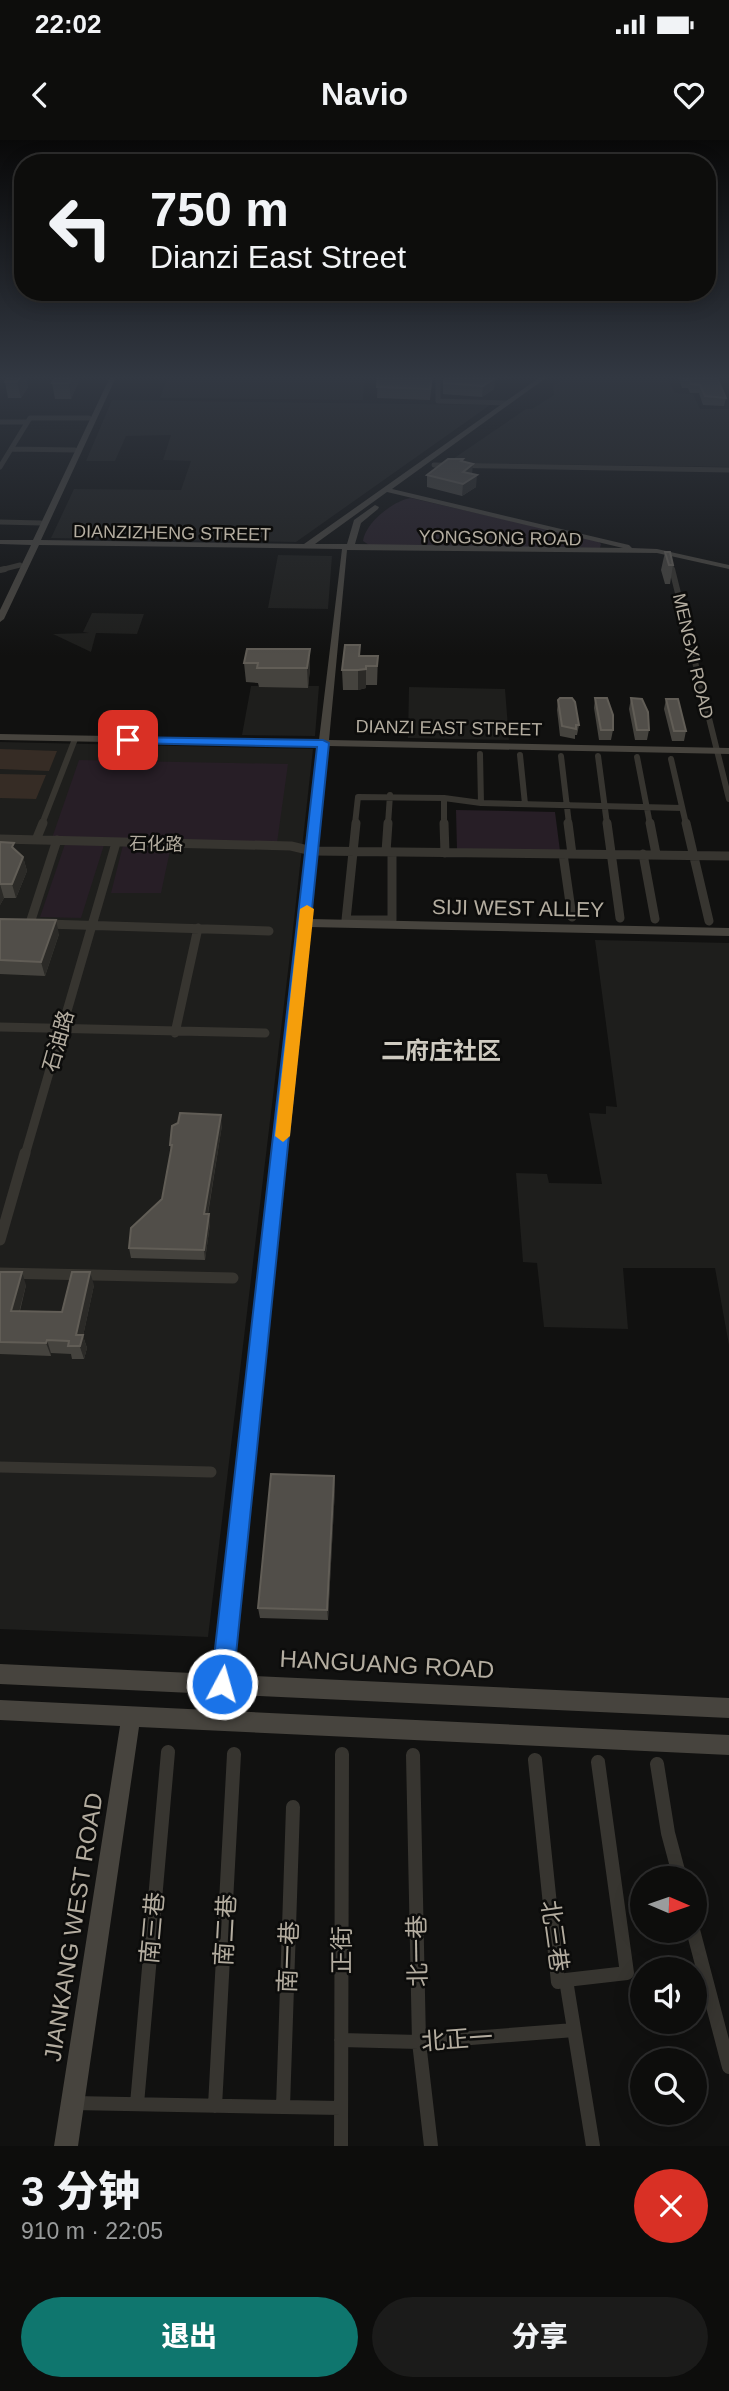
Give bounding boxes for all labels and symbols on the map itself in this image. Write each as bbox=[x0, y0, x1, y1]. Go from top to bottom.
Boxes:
street label: DIANZIZHENG STREET bbox=[73, 521, 271, 545]
street label: YONGSONG ROAD bbox=[418, 527, 582, 549]
street label: MENGXI ROAD bbox=[669, 591, 717, 721]
pin bbox=[98, 710, 158, 770]
street label: DIANZI EAST STREET bbox=[355, 716, 543, 740]
street label: 石化路 bbox=[129, 834, 183, 854]
street label: SIJI WEST ALLEY bbox=[432, 895, 604, 921]
street label: 石油路 bbox=[38, 1008, 78, 1074]
district label: 二府庄社区 bbox=[381, 1037, 501, 1064]
street label: HANGUANG ROAD bbox=[279, 1645, 495, 1683]
position arrow bbox=[185, 1647, 259, 1721]
street label: JIANKANG WEST ROAD bbox=[38, 1791, 108, 2063]
north arrow bbox=[630, 1866, 707, 1942]
street label: 南三巷 bbox=[135, 1891, 169, 1965]
street label: 南二巷 bbox=[210, 1893, 240, 1967]
street label: 北三巷 bbox=[537, 1898, 573, 1974]
street label: 北一巷 bbox=[403, 1915, 431, 1987]
street label: 南一巷 bbox=[273, 1921, 303, 1993]
street label: 正街 bbox=[328, 1926, 355, 1974]
street label: 北正一 bbox=[420, 2023, 494, 2055]

